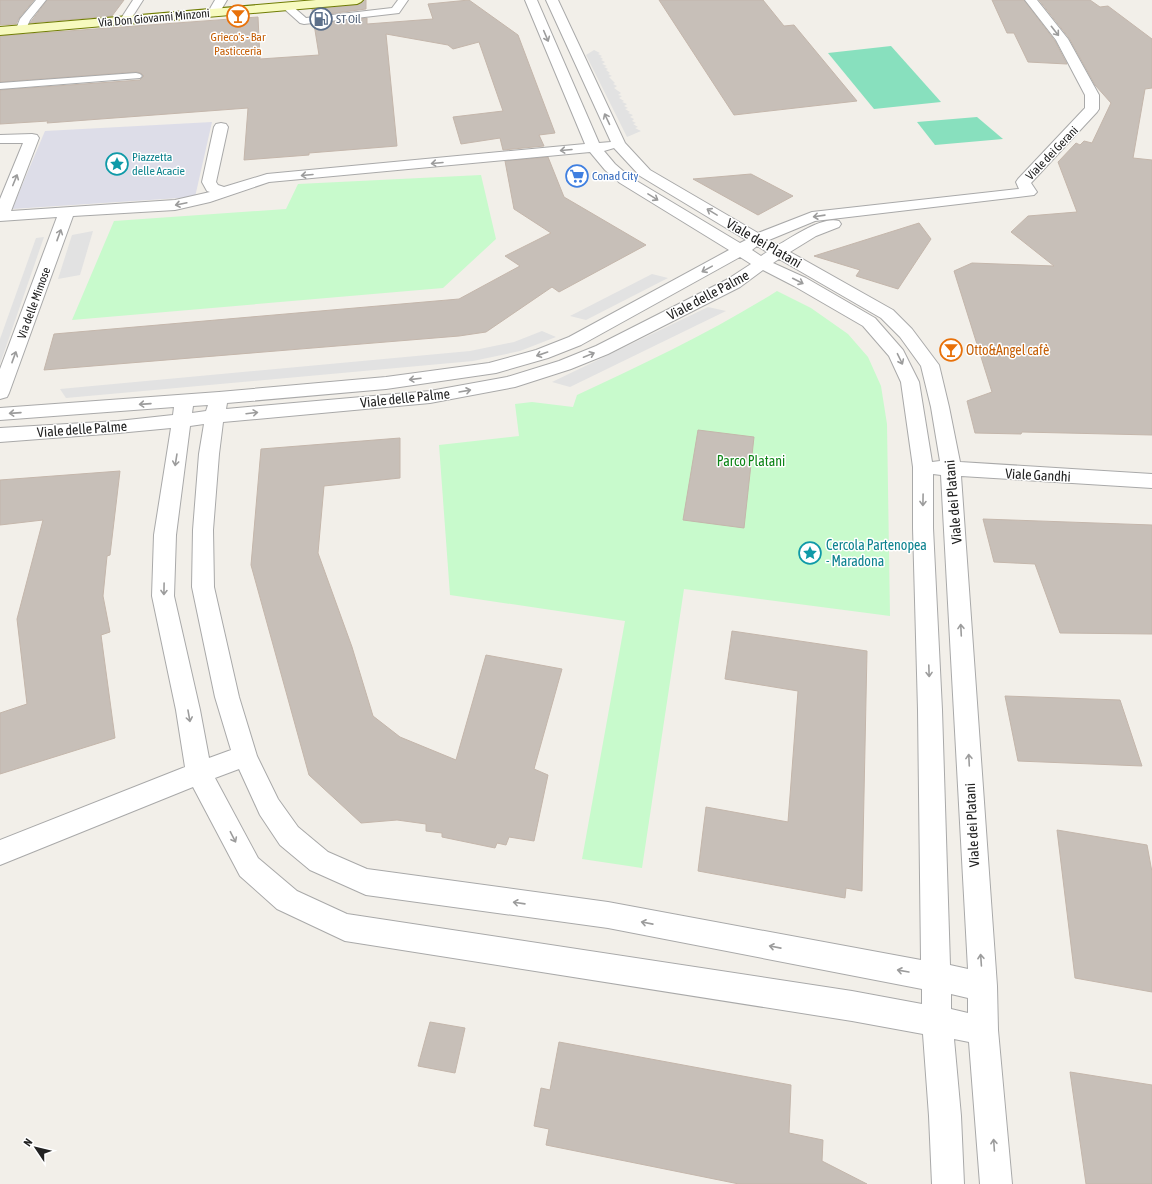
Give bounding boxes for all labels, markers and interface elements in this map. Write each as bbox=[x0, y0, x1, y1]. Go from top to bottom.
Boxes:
bar icon: Grieco's - Bar Pasticceria bbox=[225, 3, 251, 29]
street label: Via Don Giovanni Minzoni bbox=[98, 6, 210, 30]
fuel station icon: ST Oil bbox=[308, 6, 334, 32]
place label: ST Oil bbox=[336, 12, 362, 26]
one-way arrow bbox=[1051, 25, 1060, 36]
one-way arrow bbox=[543, 29, 550, 41]
place label: Grieco's - Bar Pasticceria bbox=[211, 30, 266, 58]
one-way arrow bbox=[603, 114, 610, 126]
street label: Viale dei Gerani bbox=[1023, 123, 1081, 183]
one-way arrow bbox=[560, 147, 573, 154]
place label: Piazzetta delle Acacie bbox=[132, 150, 185, 178]
place icon: Piazzetta delle Acacie bbox=[104, 151, 130, 177]
one-way arrow bbox=[431, 159, 444, 166]
supermarket icon: Conad City bbox=[564, 163, 590, 189]
place label: Conad City bbox=[592, 169, 638, 183]
one-way arrow bbox=[301, 171, 314, 178]
one-way arrow bbox=[12, 174, 20, 186]
one-way arrow bbox=[648, 193, 659, 202]
one-way arrow bbox=[175, 201, 188, 209]
one-way arrow bbox=[706, 208, 718, 216]
one-way arrow bbox=[813, 212, 826, 220]
street label: Viale dei Platani bbox=[724, 215, 804, 271]
one-way arrow bbox=[56, 228, 63, 241]
street label: Via delle Mimose bbox=[15, 265, 53, 341]
one-way arrow bbox=[701, 266, 713, 274]
street label: Viale delle Palme bbox=[664, 267, 752, 323]
one-way arrow bbox=[792, 278, 804, 285]
bar icon: Otto&Angel cafè bbox=[938, 337, 964, 363]
place label: Otto&Angel cafè bbox=[966, 342, 1049, 358]
one-way arrow bbox=[10, 351, 18, 363]
one-way arrow bbox=[535, 351, 548, 358]
one-way arrow bbox=[583, 351, 595, 358]
one-way arrow bbox=[896, 353, 904, 365]
one-way arrow bbox=[409, 375, 422, 383]
street label: Viale delle Palme bbox=[359, 385, 451, 411]
one-way arrow bbox=[458, 387, 471, 395]
one-way arrow bbox=[139, 400, 152, 407]
one-way arrow bbox=[245, 409, 258, 417]
one-way arrow bbox=[9, 410, 22, 417]
street label: Viale delle Palme bbox=[36, 418, 128, 440]
one-way arrow bbox=[172, 453, 180, 466]
park label: Parco Platani bbox=[717, 453, 785, 469]
street label: Viale dei Platani bbox=[941, 459, 965, 545]
street label: Viale Gandhi bbox=[1005, 465, 1071, 485]
one-way arrow bbox=[919, 493, 927, 506]
place label: Cercola Partenopea - Maradona bbox=[826, 537, 927, 569]
place icon: Cercola Partenopea - Maradona bbox=[797, 540, 823, 566]
one-way arrow bbox=[160, 582, 167, 595]
one-way arrow bbox=[958, 624, 965, 637]
one-way arrow bbox=[925, 664, 932, 677]
one-way arrow bbox=[185, 709, 193, 722]
one-way arrow bbox=[965, 754, 972, 767]
street label: Viale dei Platani bbox=[962, 783, 982, 867]
one-way arrow bbox=[230, 830, 238, 842]
one-way arrow bbox=[513, 899, 526, 907]
one-way arrow bbox=[641, 919, 654, 927]
one-way arrow bbox=[769, 943, 782, 951]
one-way arrow bbox=[977, 954, 984, 967]
one-way arrow bbox=[897, 966, 910, 974]
north arrow bbox=[16, 1128, 56, 1168]
text: N bbox=[21, 1136, 35, 1148]
one-way arrow bbox=[990, 1139, 997, 1152]

